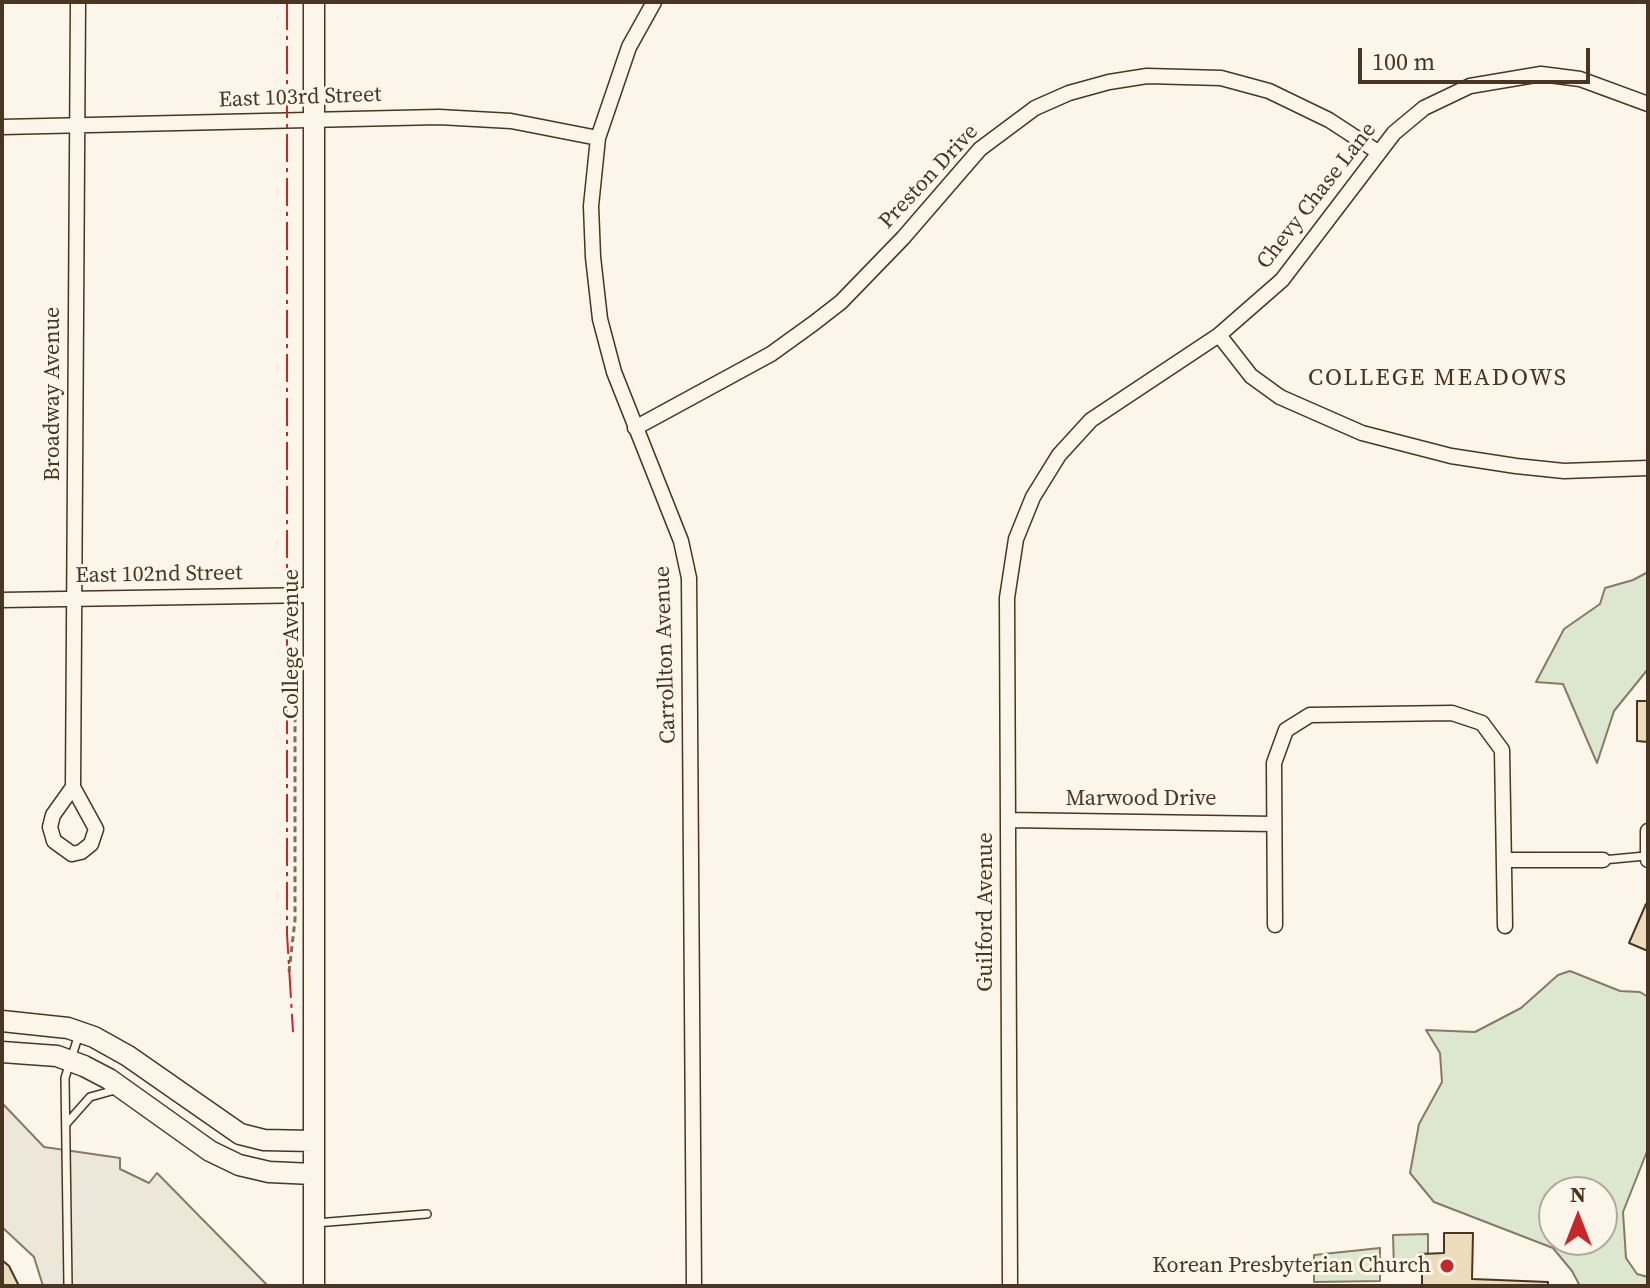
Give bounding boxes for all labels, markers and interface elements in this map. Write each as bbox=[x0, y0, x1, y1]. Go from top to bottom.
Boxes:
scale bar bbox=[1362, 32, 1594, 82]
text: 100 m bbox=[1372, 45, 1435, 78]
street label: East 103rd Street bbox=[218, 82, 382, 114]
street label: Chevy Chase Lane bbox=[1252, 117, 1382, 275]
street label: Preston Drive bbox=[874, 119, 984, 235]
street label: Broadway Avenue bbox=[40, 307, 66, 481]
district label: COLLEGE MEADOWS bbox=[1308, 365, 1568, 393]
street label: East 102nd Street bbox=[75, 560, 243, 590]
street label: Carrollton Avenue bbox=[650, 565, 682, 745]
street label: College Avenue bbox=[279, 569, 305, 719]
street label: Marwood Drive bbox=[1065, 786, 1217, 812]
street label: Guilford Avenue bbox=[973, 832, 999, 992]
north arrow bbox=[1538, 1176, 1618, 1256]
text: N bbox=[1570, 1179, 1586, 1209]
place label: Korean Presbyterian Church bbox=[1152, 1253, 1431, 1279]
marker: Korean Presbyterian Church bbox=[1438, 1257, 1456, 1275]

